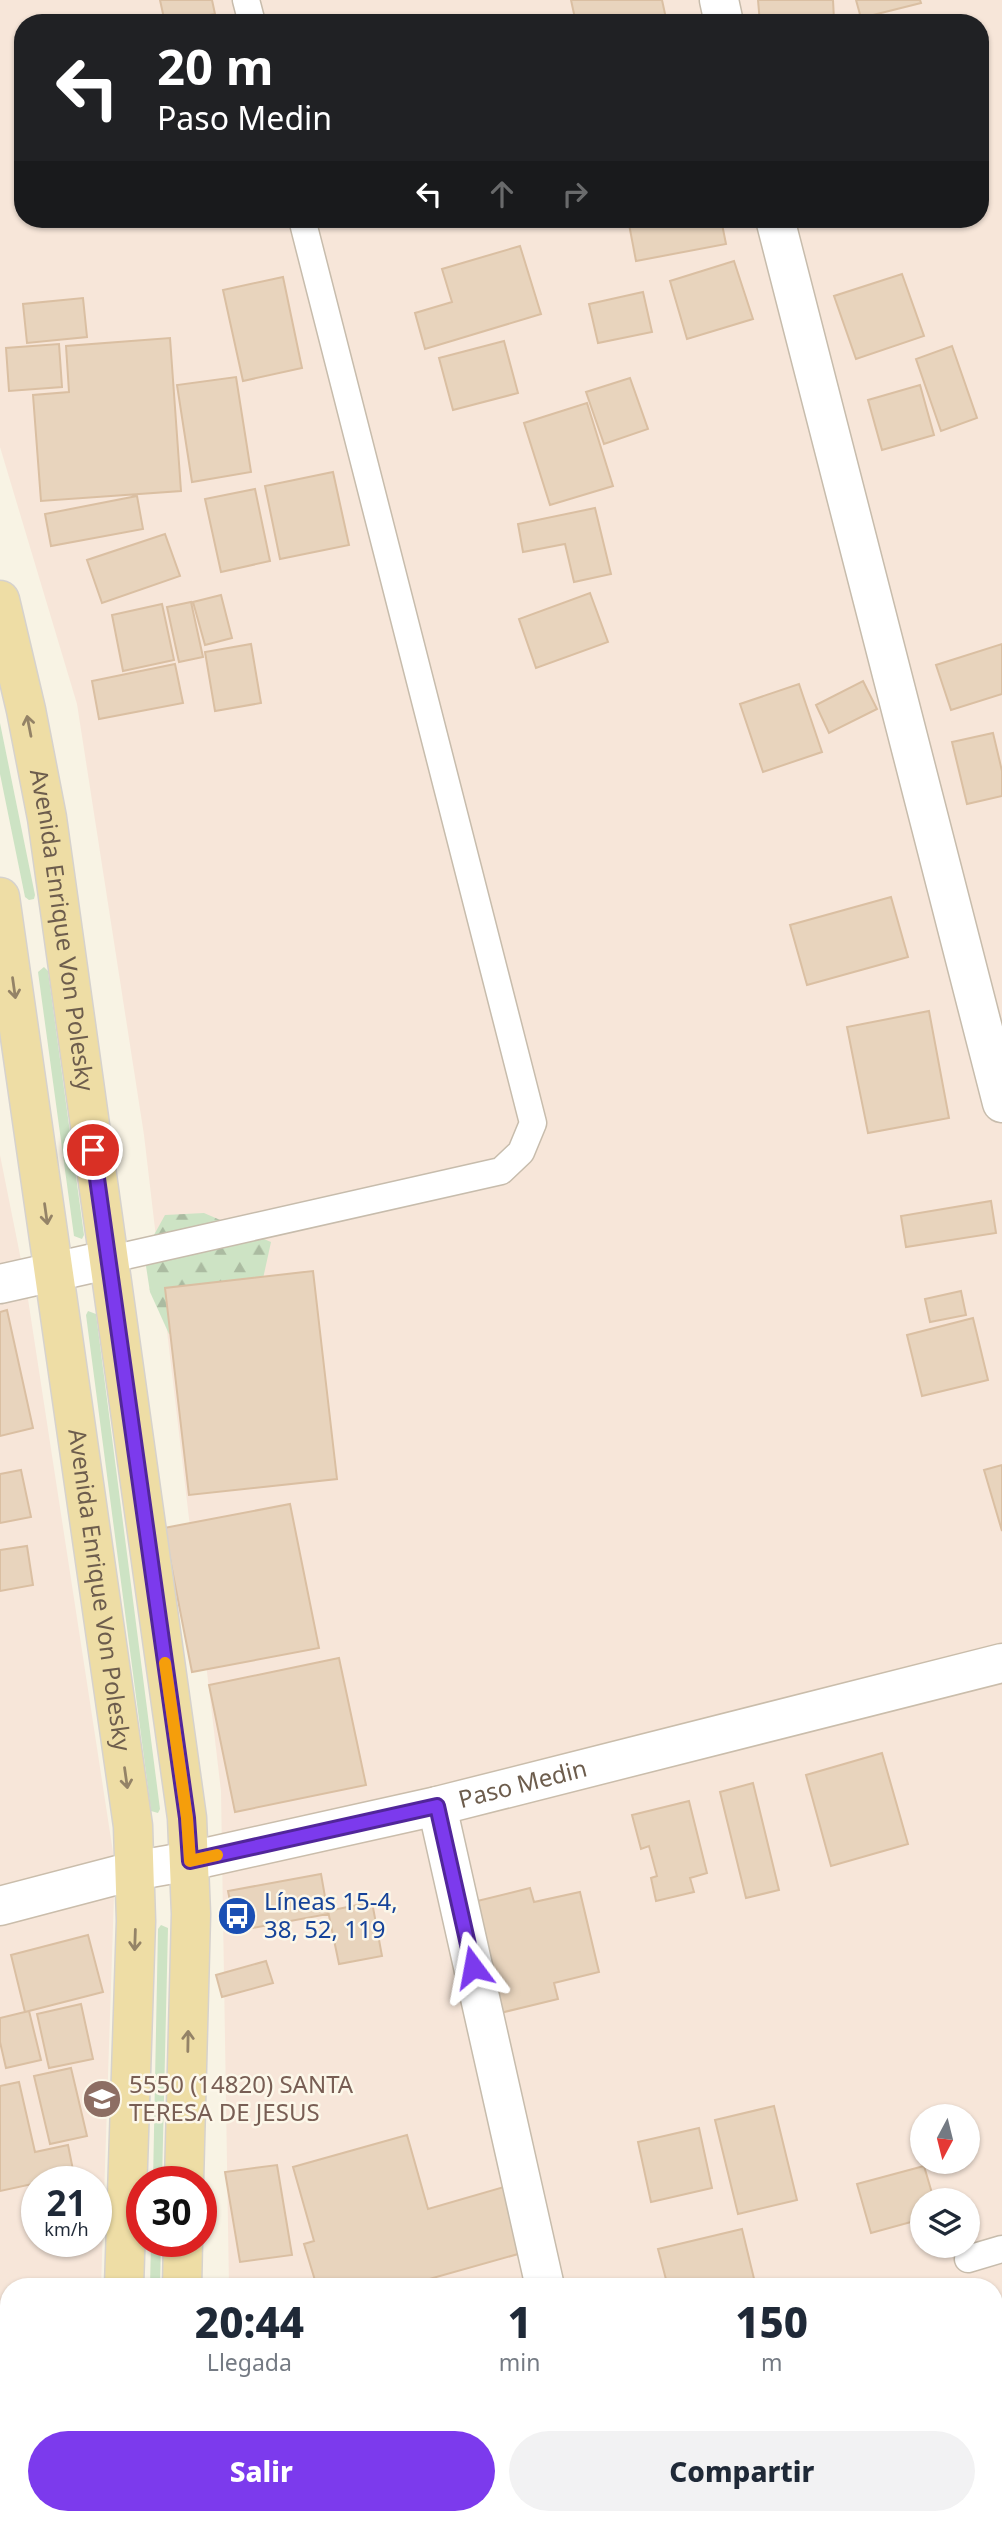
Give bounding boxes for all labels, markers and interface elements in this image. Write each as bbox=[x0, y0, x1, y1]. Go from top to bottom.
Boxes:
text: 20 m bbox=[157, 33, 274, 99]
icon: left bbox=[42, 42, 133, 133]
text: Paso Medin bbox=[157, 96, 332, 139]
icon: left bbox=[410, 175, 448, 213]
icon: ahead bbox=[483, 175, 521, 213]
icon: right bbox=[556, 175, 594, 213]
one-way arrow bbox=[22, 715, 35, 738]
street label: Avenida Enrique Von Polesky bbox=[23, 766, 103, 1094]
one-way arrow bbox=[8, 977, 21, 999]
pin bbox=[63, 1120, 123, 1180]
icon: arrive bbox=[74, 1131, 112, 1169]
one-way arrow bbox=[40, 1202, 53, 1225]
street label: Avenida Enrique Von Polesky bbox=[61, 1426, 140, 1754]
street label: Paso Medin bbox=[455, 1751, 590, 1815]
one-way arrow bbox=[120, 1767, 133, 1789]
place label: Líneas 15-4, 38, 52, 119 bbox=[264, 1884, 398, 1945]
bus stop icon: Líneas 15-4, 38, 52, 119 bbox=[216, 1895, 258, 1937]
one-way arrow bbox=[128, 1928, 142, 1951]
position arrow bbox=[436, 1930, 510, 2004]
one-way arrow bbox=[181, 2029, 195, 2052]
place label: 5550 (14820) SANTA TERESA DE JESUS bbox=[129, 2067, 354, 2128]
school or university icon: 5550 (14820) SANTA TERESA DE JESUS bbox=[81, 2078, 123, 2120]
north arrow bbox=[910, 2104, 980, 2174]
map controls bbox=[910, 2104, 980, 2258]
speed limit sign: 30 bbox=[126, 2166, 217, 2257]
text: 21 bbox=[46, 2179, 87, 2226]
button: layers bbox=[910, 2188, 980, 2258]
text: km/h bbox=[44, 2217, 89, 2241]
text: 20:44 bbox=[195, 2293, 304, 2350]
text: 1 bbox=[507, 2293, 532, 2350]
text: 150 bbox=[735, 2293, 808, 2350]
text: Llegada bbox=[207, 2346, 292, 2378]
text: min bbox=[499, 2346, 540, 2378]
text: m bbox=[761, 2346, 782, 2378]
button: Salir bbox=[28, 2431, 495, 2511]
button: Compartir bbox=[509, 2431, 975, 2511]

